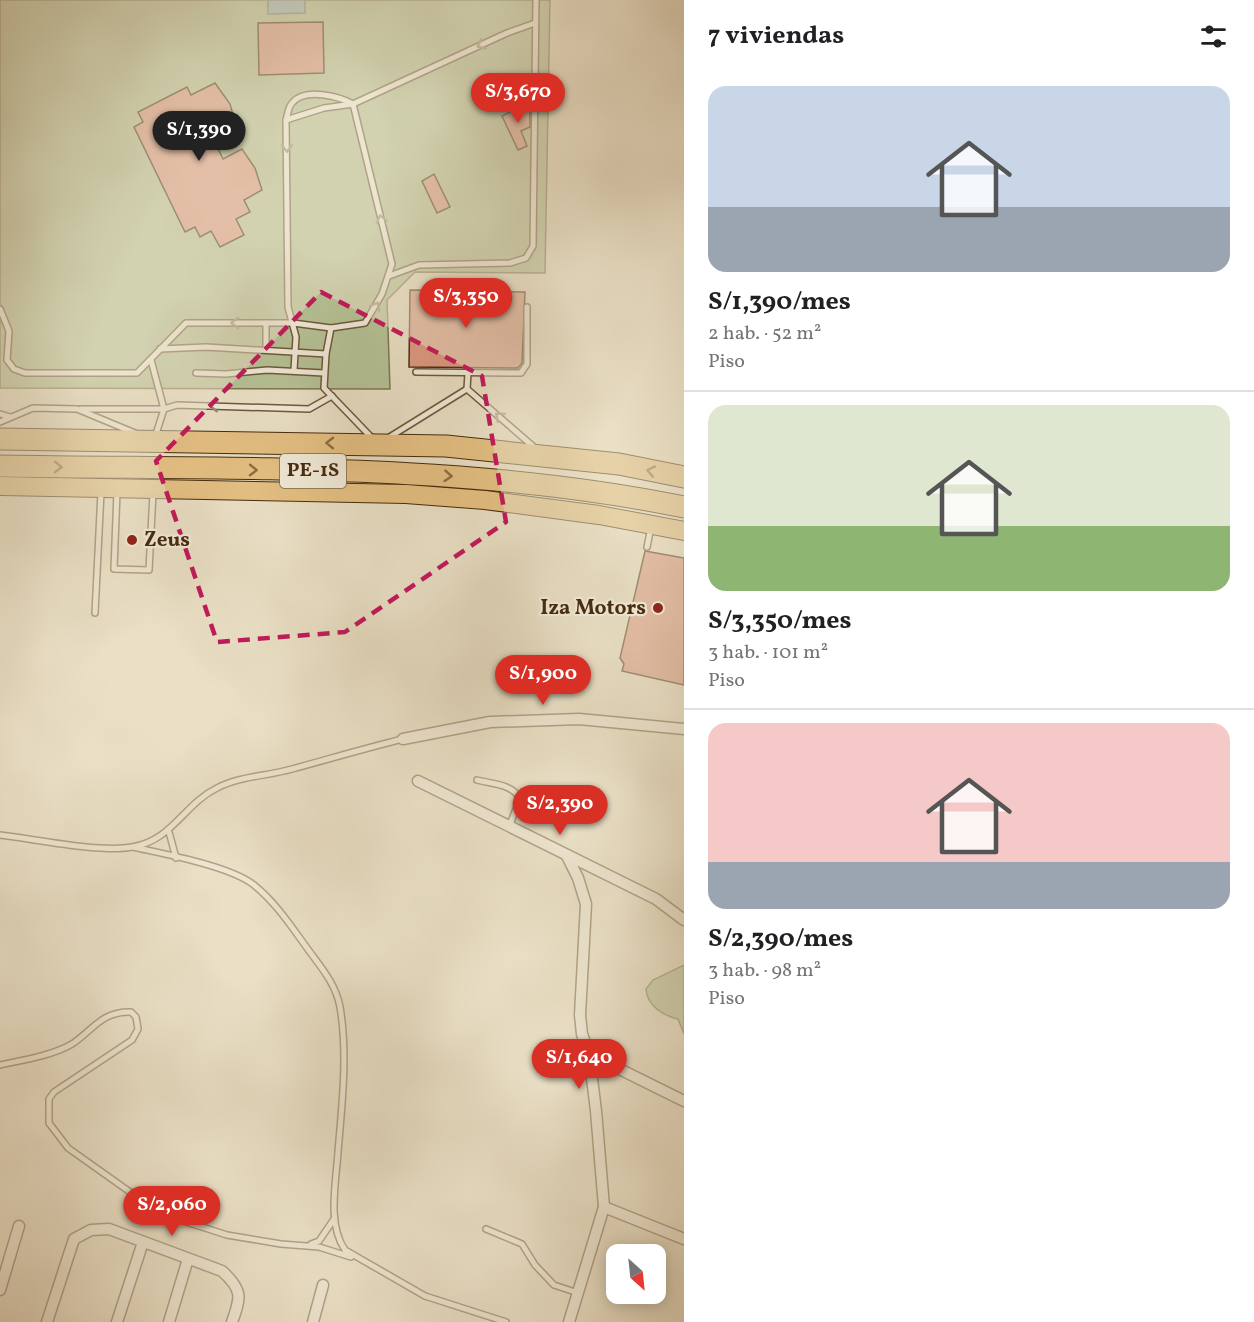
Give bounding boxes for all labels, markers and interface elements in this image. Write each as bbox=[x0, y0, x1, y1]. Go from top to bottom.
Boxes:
text: 7 viviendas bbox=[708, 18, 844, 54]
icon: filters bbox=[1197, 20, 1230, 53]
one-way arrow bbox=[476, 37, 487, 49]
pin: S/3,670 bbox=[463, 73, 573, 124]
text: S/3,670 bbox=[485, 78, 551, 106]
pin: S/1,390 bbox=[144, 111, 254, 162]
text: S/1,390 bbox=[167, 116, 231, 144]
icon: home bbox=[915, 125, 1023, 233]
one-way arrow bbox=[281, 143, 293, 152]
one-way arrow bbox=[375, 214, 388, 224]
pin: S/3,350 bbox=[411, 278, 521, 329]
text: S/3,350 bbox=[433, 283, 499, 311]
text: S/1,390/mes bbox=[708, 284, 851, 320]
one-way arrow bbox=[369, 302, 380, 312]
one-way arrow bbox=[230, 317, 239, 329]
text: 2 hab. · 52 m² bbox=[708, 320, 821, 348]
text: Piso bbox=[708, 348, 745, 376]
one-way arrow bbox=[209, 400, 218, 412]
one-way arrow bbox=[495, 412, 506, 423]
one-way arrow bbox=[326, 437, 335, 450]
icon: home bbox=[915, 444, 1023, 552]
road number: PE-1S bbox=[280, 454, 346, 488]
one-way arrow bbox=[54, 461, 63, 473]
one-way arrow bbox=[249, 464, 258, 476]
one-way arrow bbox=[647, 465, 657, 478]
one-way arrow bbox=[444, 469, 453, 482]
place label: Zeus bbox=[144, 526, 190, 555]
marker: Zeus bbox=[125, 533, 139, 547]
place label: Iza Motors bbox=[540, 594, 646, 623]
marker: Iza Motors bbox=[651, 601, 665, 615]
text: S/3,350/mes bbox=[708, 603, 852, 639]
text: 3 hab. · 101 m² bbox=[708, 639, 828, 667]
pin: S/1,900 bbox=[488, 655, 598, 706]
text: S/1,900 bbox=[509, 660, 577, 688]
text: Piso bbox=[708, 667, 745, 695]
icon: home bbox=[915, 762, 1023, 870]
pin: S/2,390 bbox=[505, 785, 615, 836]
text: S/2,390 bbox=[527, 790, 593, 818]
text: S/2,390/mes bbox=[708, 921, 853, 957]
text: 3 hab. · 98 m² bbox=[708, 957, 821, 985]
text: Piso bbox=[708, 985, 745, 1013]
pin: S/1,640 bbox=[524, 1039, 634, 1090]
text: S/1,640 bbox=[546, 1044, 612, 1072]
pin: S/2,060 bbox=[117, 1186, 227, 1237]
text: S/2,060 bbox=[137, 1191, 207, 1219]
north arrow bbox=[606, 1244, 666, 1304]
map controls bbox=[606, 1244, 666, 1304]

